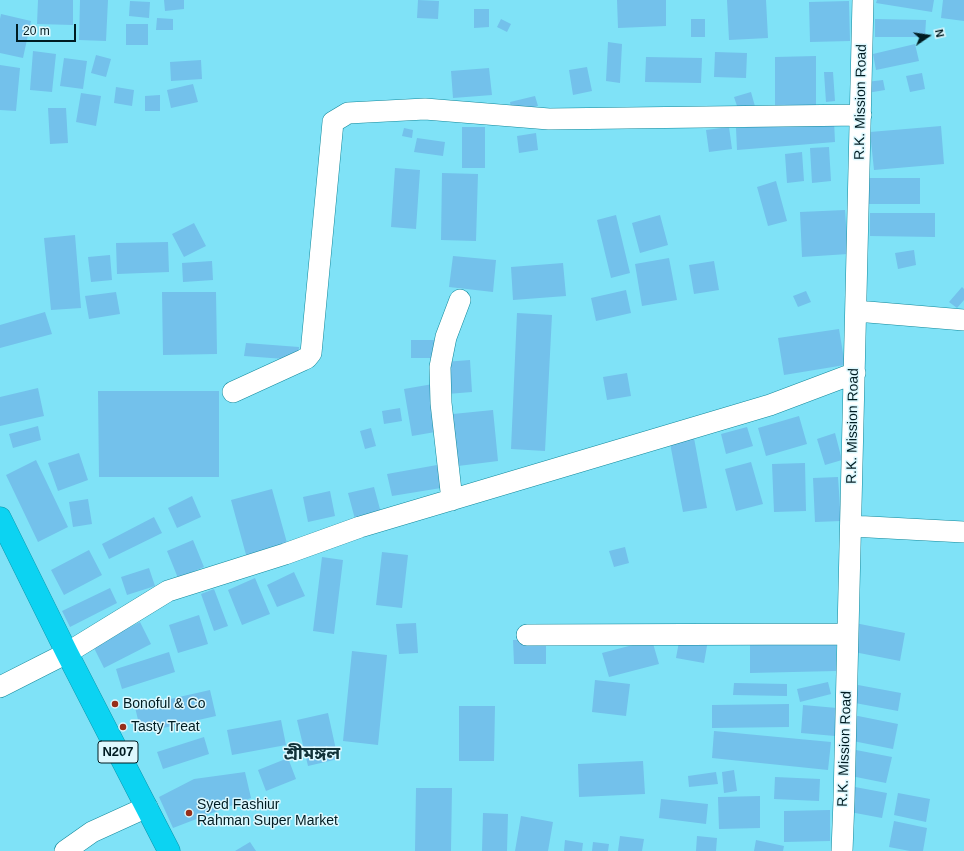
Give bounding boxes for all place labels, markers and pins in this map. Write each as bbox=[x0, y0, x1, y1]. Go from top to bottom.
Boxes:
place label: Bonoful & Co bbox=[123, 696, 205, 712]
marker: Bonoful & Co bbox=[110, 699, 120, 709]
place label: Tasty Treat bbox=[131, 719, 200, 735]
marker: Tasty Treat bbox=[118, 722, 128, 732]
place label: Syed Fashiur Rahman Super Market bbox=[197, 797, 338, 830]
marker: Syed Fashiur Rahman Super Market bbox=[184, 808, 194, 818]

